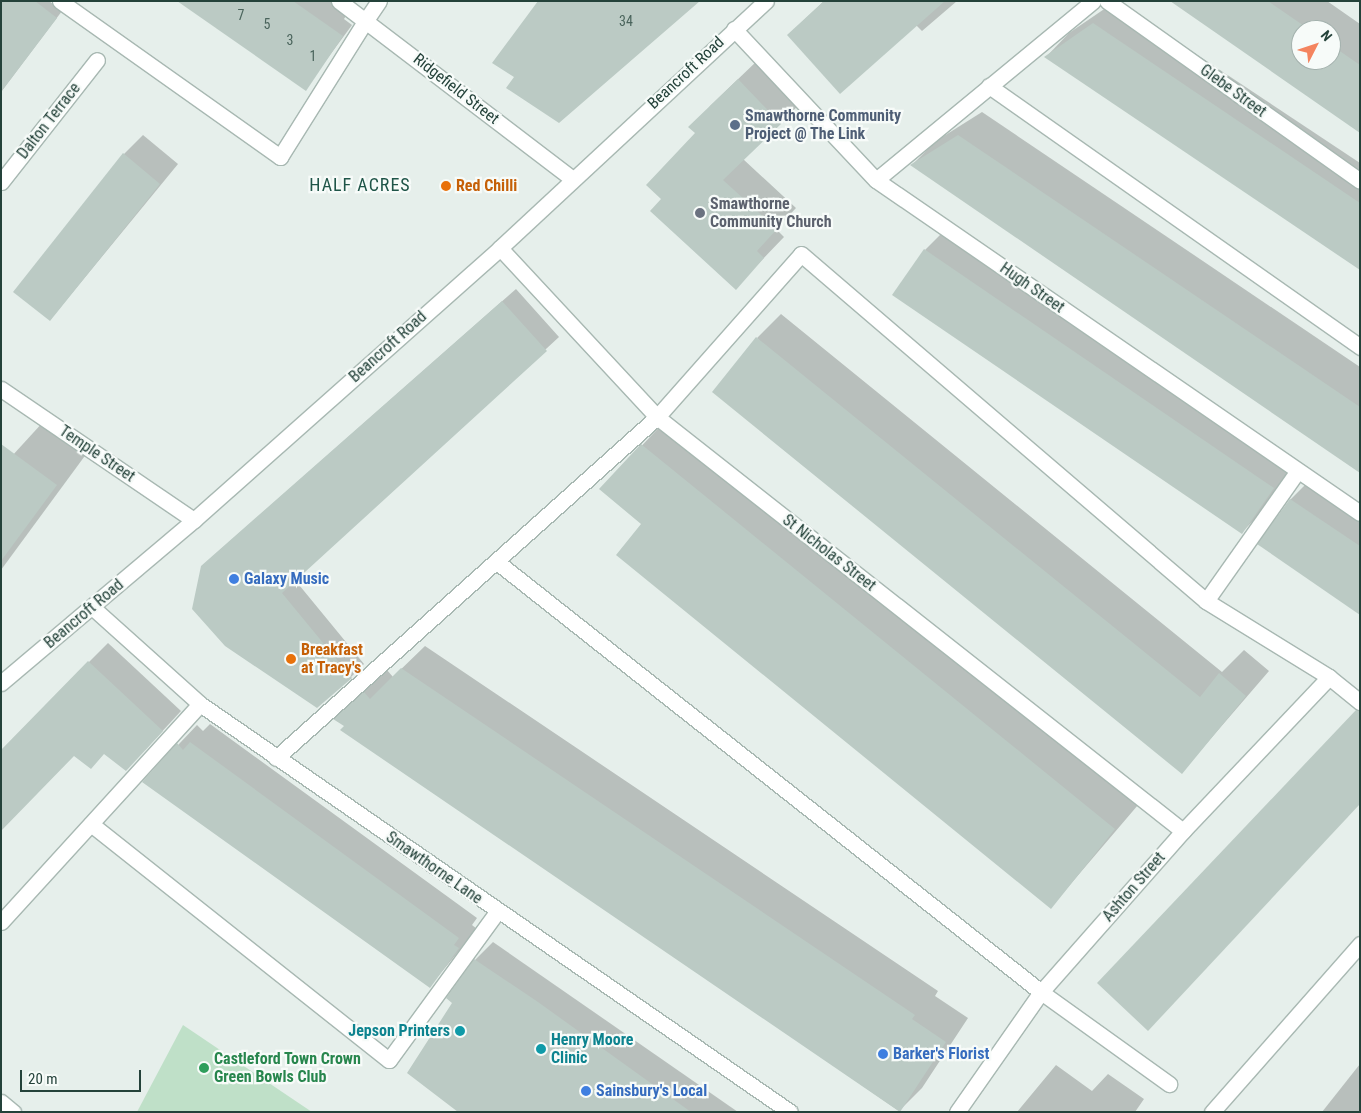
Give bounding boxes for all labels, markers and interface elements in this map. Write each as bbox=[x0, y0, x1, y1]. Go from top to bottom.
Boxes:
house number: 7 bbox=[238, 7, 244, 23]
house number: 34 bbox=[619, 13, 633, 29]
house number: 5 bbox=[264, 16, 270, 32]
north arrow bbox=[1291, 20, 1341, 70]
text: N bbox=[1318, 27, 1335, 44]
house number: 3 bbox=[287, 32, 293, 48]
street label: Beancroft Road bbox=[644, 33, 728, 113]
house number: 1 bbox=[310, 48, 316, 64]
street label: Ridgefield Street bbox=[409, 50, 503, 128]
street label: Glebe Street bbox=[1196, 61, 1270, 121]
street label: Dalton Terrace bbox=[13, 79, 85, 163]
place label: Smawthorne Community Project @ The Link bbox=[745, 106, 901, 144]
marker: Smawthorne Community Project @ The Link bbox=[729, 119, 741, 131]
district label: HALF ACRES bbox=[308, 174, 412, 196]
place label: Red Chilli bbox=[456, 176, 517, 196]
marker: Red Chilli bbox=[440, 180, 452, 192]
place label: Smawthorne Community Church bbox=[710, 194, 832, 232]
marker: Smawthorne Community Church bbox=[694, 207, 706, 219]
street label: Hugh Street bbox=[996, 259, 1068, 317]
street label: Beancroft Road bbox=[345, 307, 431, 387]
street label: Temple Street bbox=[55, 422, 139, 486]
street label: St Nicholas Street bbox=[778, 511, 880, 595]
place label: Galaxy Music bbox=[244, 569, 329, 589]
marker: Galaxy Music bbox=[228, 573, 240, 585]
street label: Beancroft Road bbox=[41, 575, 127, 653]
place label: Breakfast at Tracy's bbox=[301, 640, 363, 678]
marker: Breakfast at Tracy's bbox=[285, 653, 297, 665]
street label: Smawthorne Lane bbox=[382, 828, 486, 908]
street label: Ashton Street bbox=[1099, 848, 1169, 926]
place label: Jepson Printers bbox=[348, 1021, 450, 1041]
marker: Jepson Printers bbox=[454, 1025, 466, 1037]
place label: Henry Moore Clinic bbox=[551, 1030, 633, 1068]
marker: Henry Moore Clinic bbox=[535, 1043, 547, 1055]
place label: Barker's Florist bbox=[893, 1044, 989, 1064]
marker: Barker's Florist bbox=[877, 1048, 889, 1060]
place label: Castleford Town Crown Green Bowls Club bbox=[214, 1049, 361, 1087]
scale bar bbox=[22, 1060, 144, 1092]
marker: Castleford Town Crown Green Bowls Club bbox=[198, 1062, 210, 1074]
text: 20 m bbox=[28, 1070, 58, 1088]
place label: Sainsbury's Local bbox=[596, 1081, 707, 1101]
marker: Sainsbury's Local bbox=[580, 1085, 592, 1097]

